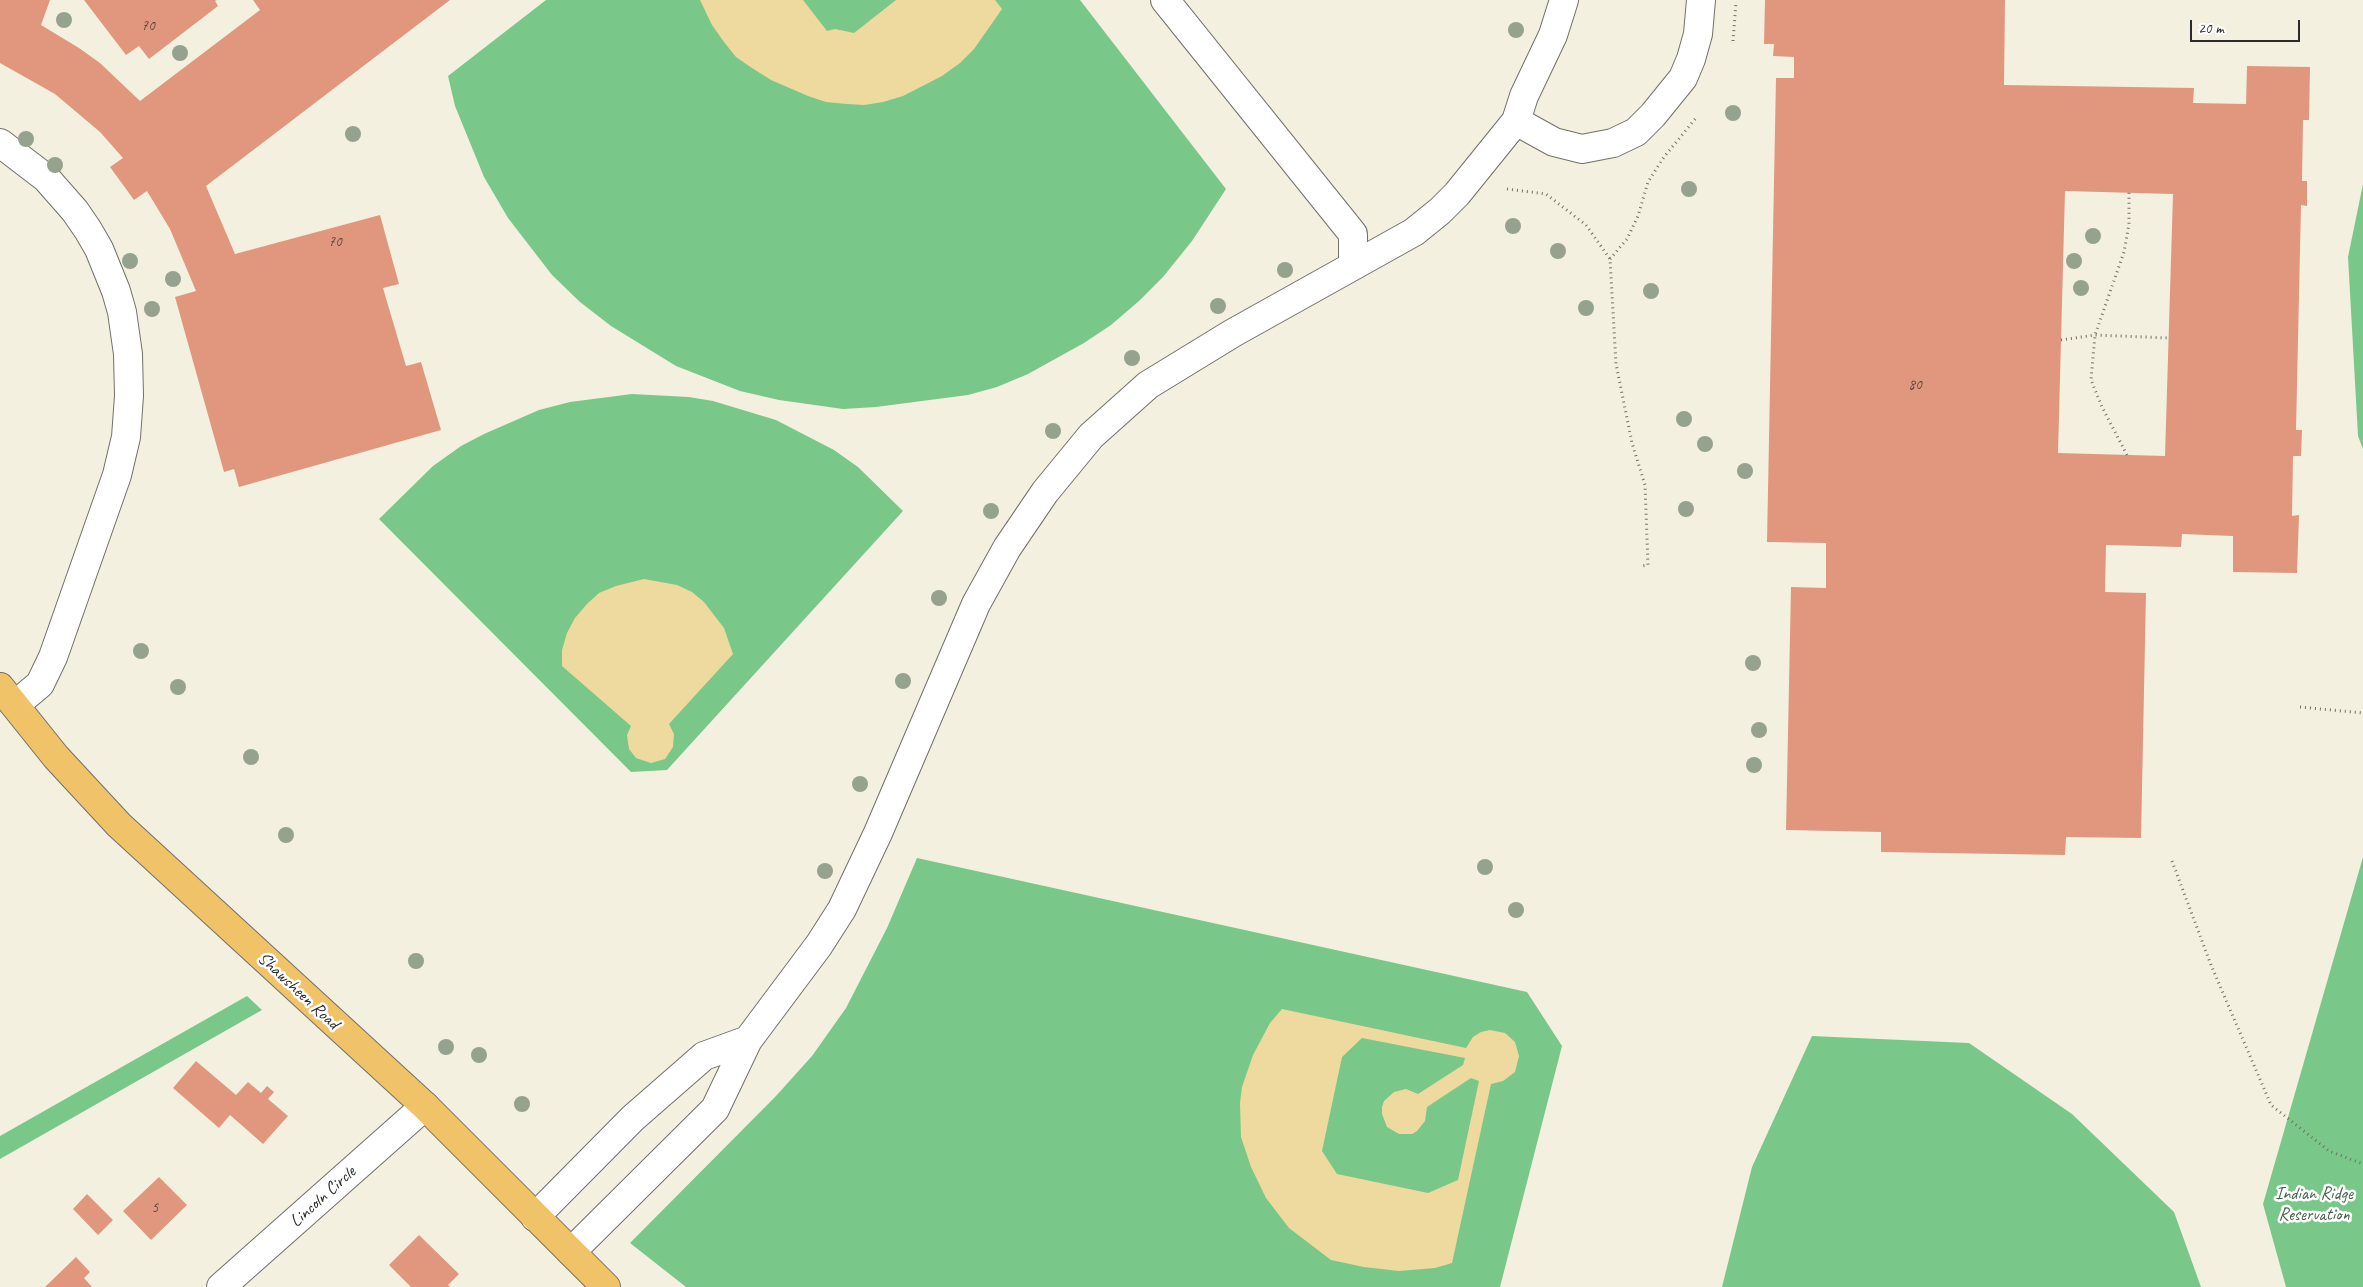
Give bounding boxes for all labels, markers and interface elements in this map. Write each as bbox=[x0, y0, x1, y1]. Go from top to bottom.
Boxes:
scale bar bbox=[2193, 10, 2303, 42]
house number: 70 bbox=[141, 17, 155, 35]
text: 20 m bbox=[2198, 19, 2224, 38]
house number: 70 bbox=[328, 233, 342, 251]
house number: 80 bbox=[1908, 376, 1922, 394]
street label: Shawsheen Road bbox=[253, 948, 343, 1034]
street label: Lincoln Circle bbox=[286, 1162, 360, 1232]
park label: Indian Ridge Reservation bbox=[2275, 1183, 2353, 1226]
house number: 5 bbox=[152, 1199, 158, 1217]

